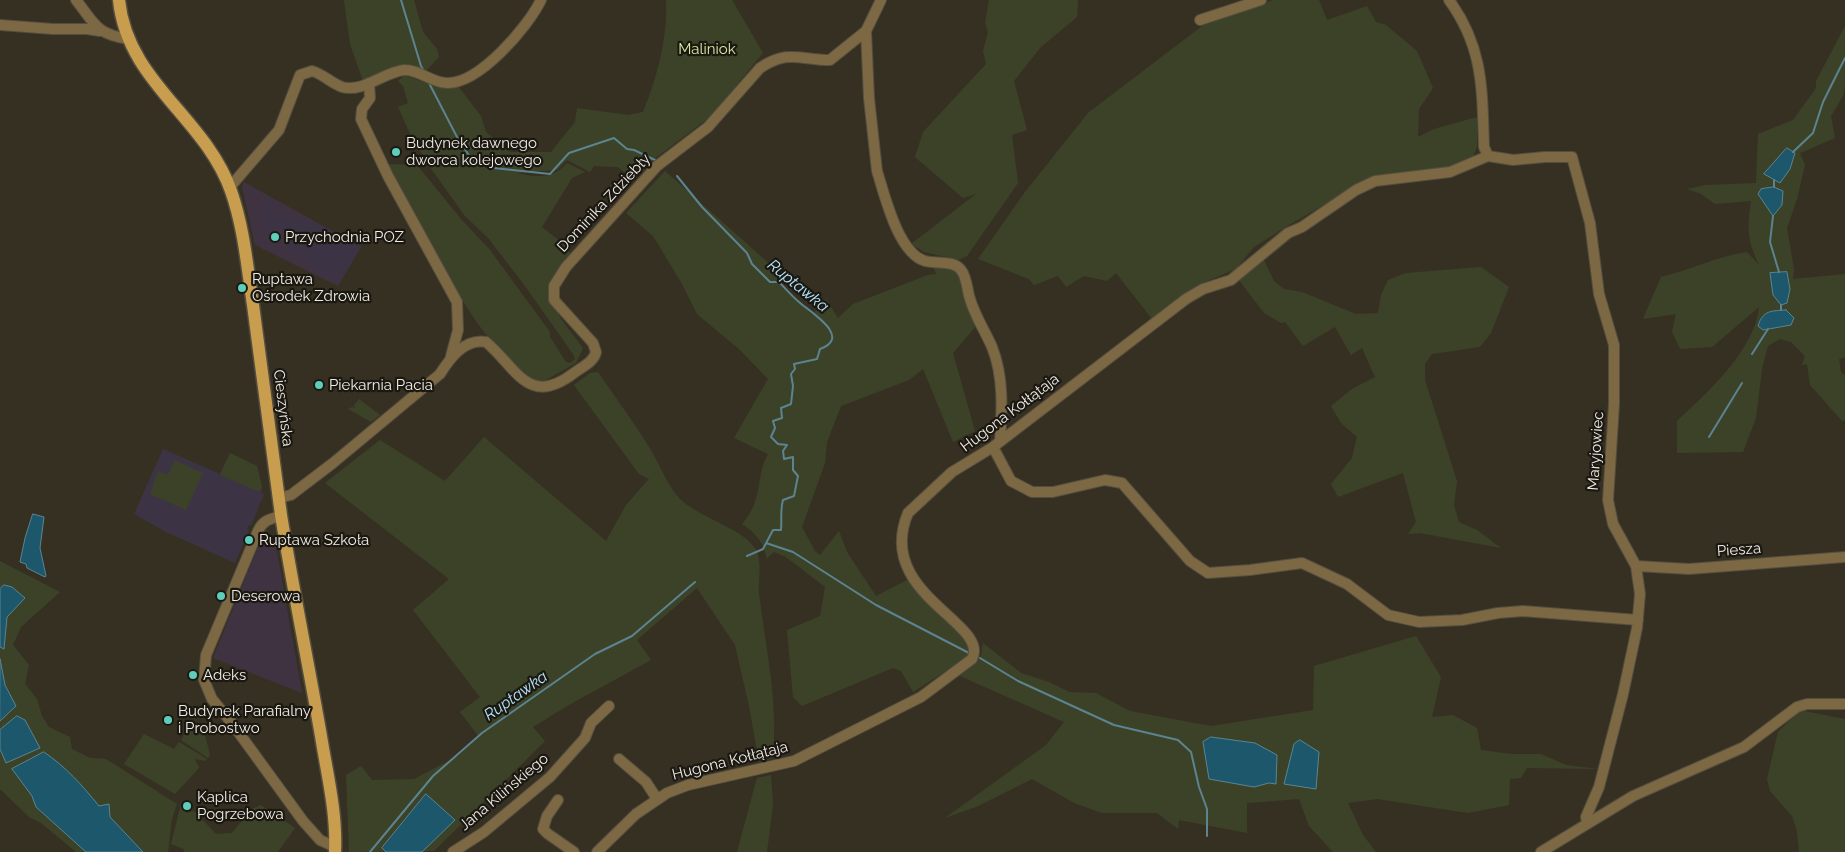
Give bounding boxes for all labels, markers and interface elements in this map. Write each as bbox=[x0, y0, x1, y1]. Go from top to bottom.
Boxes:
park label: Maliniok bbox=[678, 40, 736, 58]
place label: Budynek dawnego dworca kolejowego bbox=[406, 134, 542, 169]
marker: Budynek dawnego dworca kolejowego bbox=[390, 146, 402, 158]
street label: Dominika Zdziebły bbox=[554, 150, 654, 256]
place label: Przychodnia POZ bbox=[285, 228, 404, 246]
marker: Przychodnia POZ bbox=[269, 231, 281, 243]
water label: Ruptawka bbox=[764, 256, 832, 316]
place label: Ruptawa Ośrodek Zdrowia bbox=[252, 270, 370, 305]
marker: Ruptawa Ośrodek Zdrowia bbox=[236, 282, 248, 294]
street label: Cieszyńska bbox=[269, 369, 297, 447]
street label: Hugona Kołłątaja bbox=[957, 370, 1063, 456]
place label: Piekarnia Pacia bbox=[329, 376, 433, 394]
marker: Piekarnia Pacia bbox=[313, 379, 325, 391]
street label: Maryjowiec bbox=[1584, 411, 1608, 491]
place label: Ruptawa Szkoła bbox=[259, 531, 369, 549]
marker: Ruptawa Szkoła bbox=[243, 534, 255, 546]
street label: Piesza bbox=[1716, 539, 1762, 561]
place label: Deserowa bbox=[231, 587, 300, 605]
marker: Deserowa bbox=[215, 590, 227, 602]
place label: Adeks bbox=[203, 666, 246, 684]
water label: Ruptawka bbox=[481, 667, 551, 725]
marker: Adeks bbox=[187, 669, 199, 681]
place label: Budynek Parafialny i Probostwo bbox=[178, 702, 311, 737]
marker: Budynek Parafialny i Probostwo bbox=[162, 714, 174, 726]
street label: Hugona Kołłątaja bbox=[670, 738, 790, 784]
street label: Jana Kilińskiego bbox=[456, 750, 552, 834]
place label: Kaplica Pogrzebowa bbox=[197, 788, 284, 823]
marker: Kaplica Pogrzebowa bbox=[181, 800, 193, 812]

